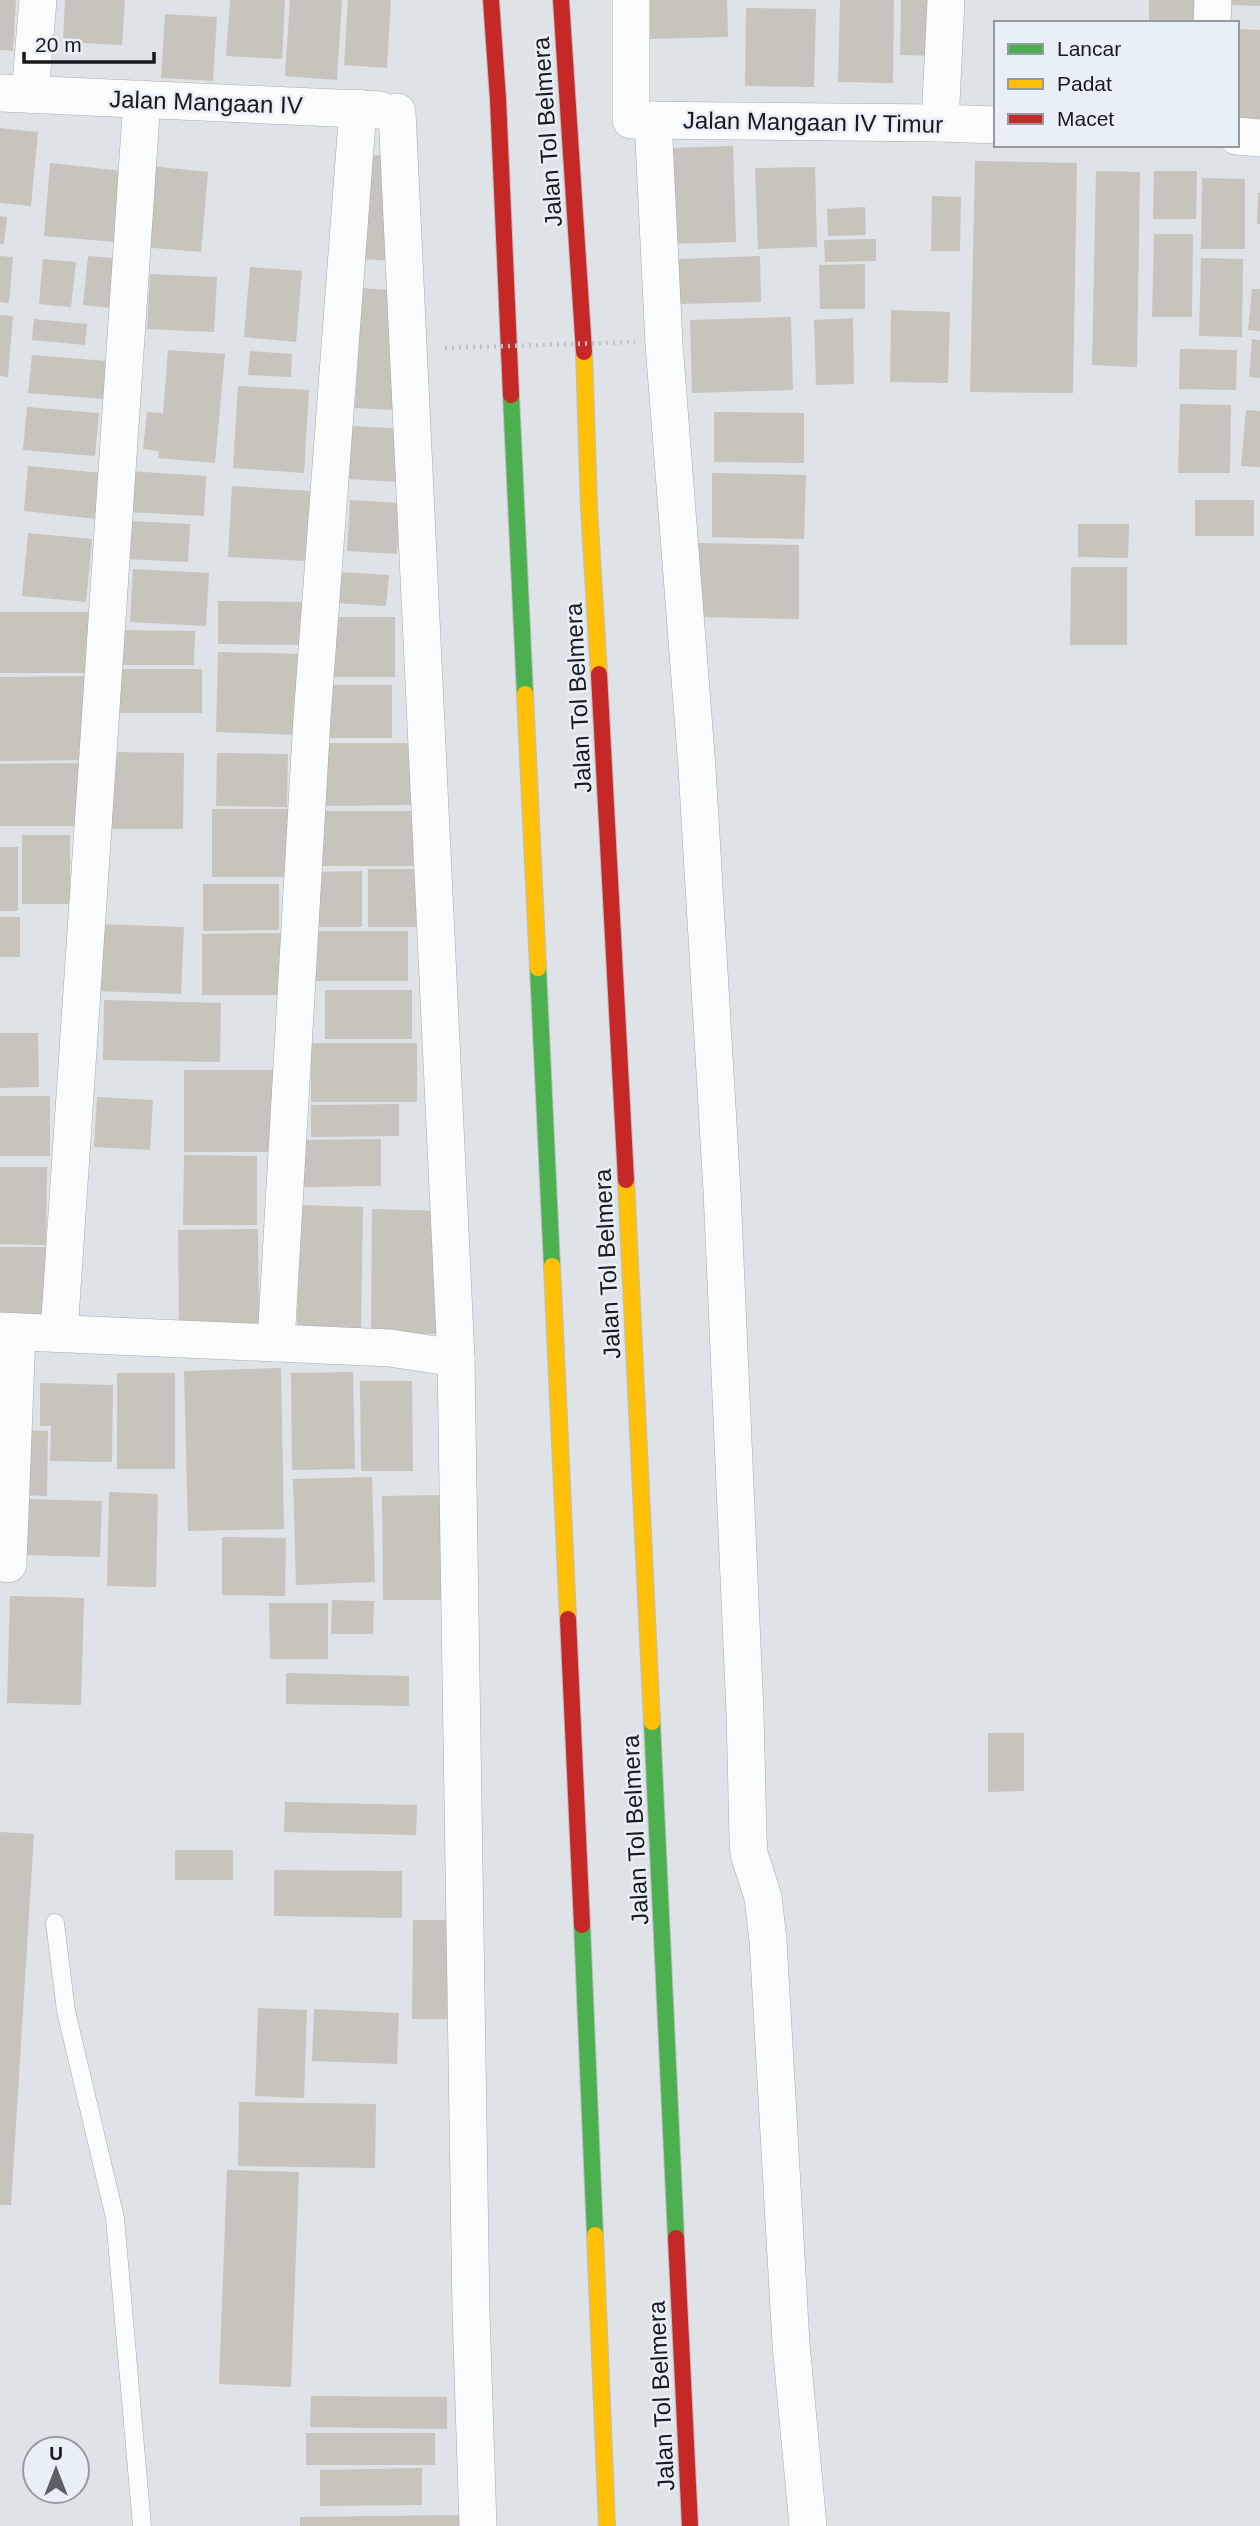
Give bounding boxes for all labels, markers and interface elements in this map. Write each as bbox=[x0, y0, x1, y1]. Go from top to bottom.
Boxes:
scale bar bbox=[24, 21, 154, 65]
legend bbox=[994, 21, 1239, 147]
text: 20 m bbox=[35, 33, 82, 56]
street label: Jalan Tol Belmera bbox=[527, 35, 567, 228]
text: Lancar bbox=[1057, 37, 1121, 60]
text: Padat bbox=[1057, 72, 1112, 95]
street label: Jalan Mangaan IV bbox=[109, 85, 303, 119]
street label: Jalan Mangaan IV Timur bbox=[683, 106, 943, 138]
text: Macet bbox=[1057, 107, 1114, 130]
street label: Jalan Tol Belmera bbox=[560, 602, 596, 794]
street label: Jalan Tol Belmera bbox=[589, 1168, 625, 1360]
street label: Jalan Tol Belmera bbox=[617, 1734, 653, 1926]
street label: Jalan Tol Belmera bbox=[643, 2300, 679, 2492]
north arrow bbox=[21, 2435, 91, 2505]
text: U bbox=[49, 2443, 63, 2464]

